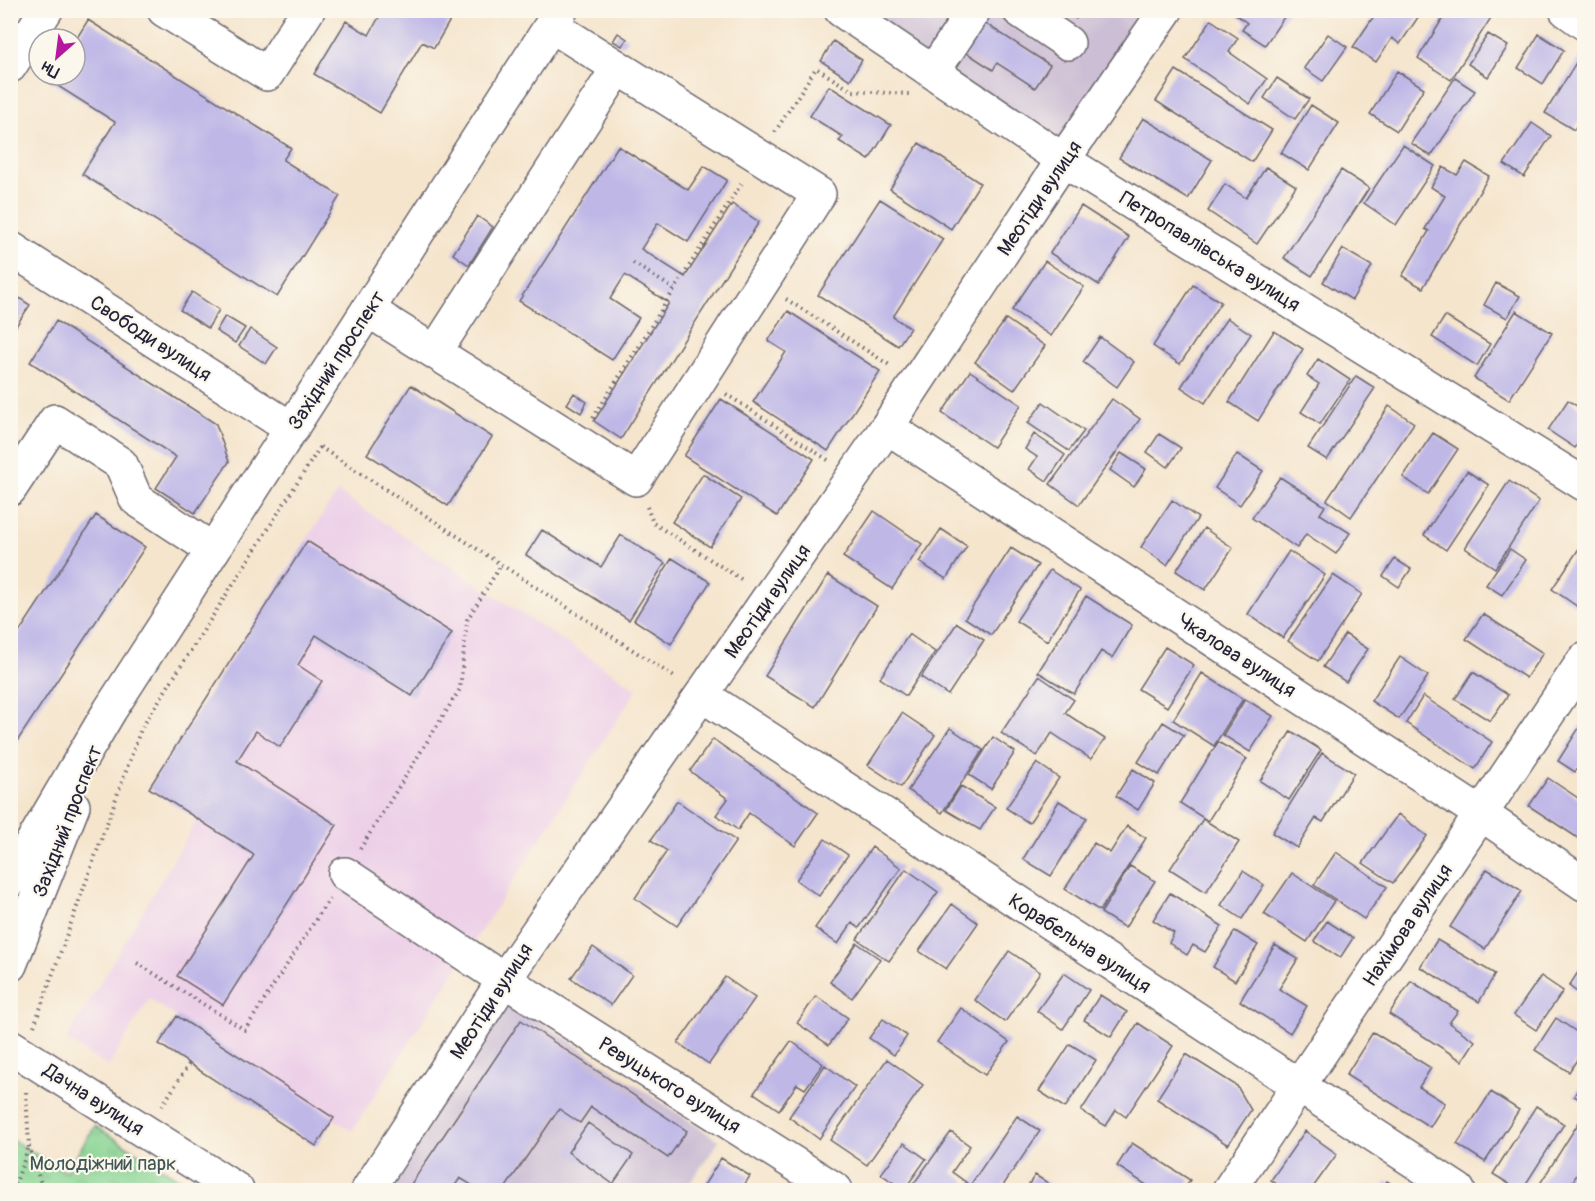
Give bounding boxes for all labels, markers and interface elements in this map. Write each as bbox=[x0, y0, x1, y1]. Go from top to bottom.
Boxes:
north arrow bbox=[27, 27, 87, 87]
text: Пн bbox=[38, 56, 63, 82]
street label: Меотіди вулиця bbox=[992, 136, 1087, 261]
street label: Петропавлівська вулиця bbox=[1115, 186, 1305, 317]
street label: Західний проспект bbox=[282, 286, 391, 434]
street label: Свободи вулиця bbox=[85, 290, 216, 387]
street label: Меотіди вулиця bbox=[719, 539, 816, 663]
street label: Чкалова вулиця bbox=[1173, 608, 1301, 703]
street label: Західний проспект bbox=[27, 742, 108, 901]
street label: Нахімова вулиця bbox=[1357, 859, 1458, 991]
street label: Корабельна вулиця bbox=[1004, 888, 1156, 999]
street label: Меотіди вулиця bbox=[445, 938, 538, 1064]
street label: Ревуцького вулиця bbox=[594, 1032, 745, 1139]
street label: Дачна вулиця bbox=[38, 1057, 149, 1141]
park label: Молодіжний парк bbox=[30, 1151, 176, 1176]

